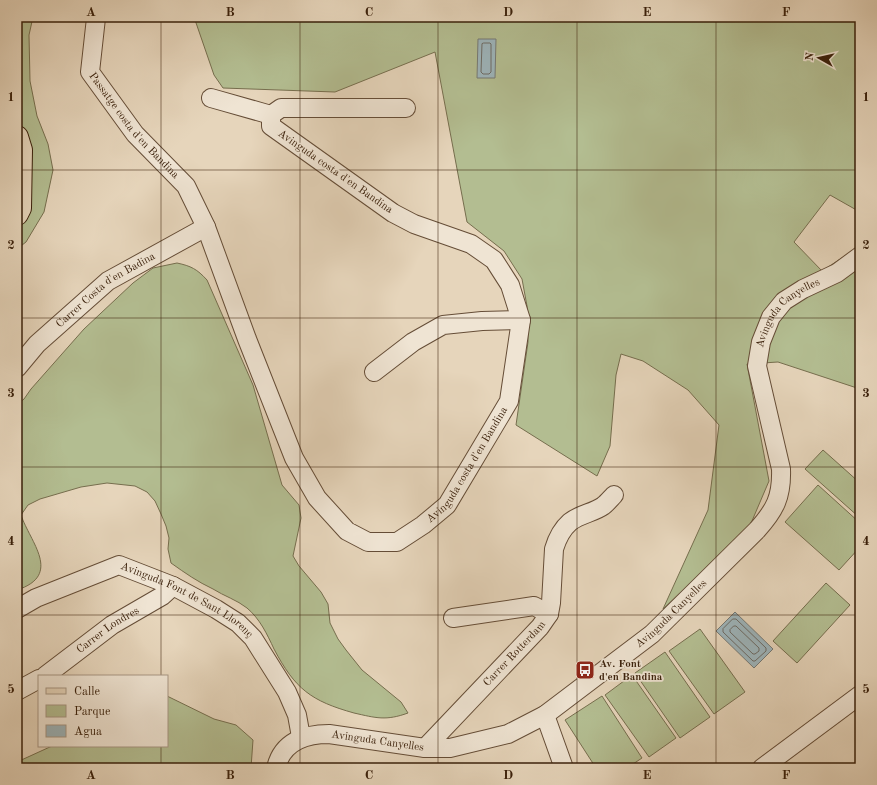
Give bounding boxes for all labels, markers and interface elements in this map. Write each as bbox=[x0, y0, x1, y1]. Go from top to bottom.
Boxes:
text: A bbox=[86, 6, 96, 19]
text: B bbox=[225, 6, 235, 19]
text: C bbox=[365, 6, 373, 19]
text: D bbox=[503, 6, 513, 19]
text: E bbox=[643, 6, 652, 19]
text: F bbox=[782, 6, 791, 19]
north arrow bbox=[799, 38, 839, 78]
text: N bbox=[805, 51, 817, 62]
street label: Passatge costa d'en Bandina bbox=[87, 70, 181, 181]
text: 1 bbox=[7, 91, 15, 104]
text: 1 bbox=[862, 91, 870, 104]
street label: Avinguda costa d'en Bandina bbox=[276, 128, 395, 216]
text: 2 bbox=[7, 239, 15, 252]
text: 2 bbox=[862, 239, 870, 252]
street label: Carrer Costa d'en Badina bbox=[54, 250, 158, 330]
street label: Avinguda Canyelles bbox=[755, 276, 822, 348]
text: 3 bbox=[7, 387, 15, 400]
text: 3 bbox=[862, 387, 870, 400]
street label: Avinguda costa d'en Bandina bbox=[425, 405, 510, 525]
text: 4 bbox=[7, 535, 15, 548]
text: 4 bbox=[862, 535, 870, 548]
street label: Avinguda Font de Sant Llorenç bbox=[119, 561, 255, 640]
street label: Avinguda Canyelles bbox=[634, 577, 709, 650]
street label: Carrer Londres bbox=[75, 605, 141, 655]
street label: Carrer Rotterdam bbox=[481, 619, 548, 688]
bus stop icon: Av. Font d'en Bandina bbox=[574, 659, 596, 681]
place label: Av. Font d'en Bandina bbox=[599, 659, 663, 683]
legend bbox=[38, 675, 168, 747]
text: 5 bbox=[7, 683, 15, 696]
text: 5 bbox=[862, 683, 870, 696]
text: Calle bbox=[74, 686, 100, 698]
text: Parque bbox=[74, 706, 111, 718]
text: Agua bbox=[74, 726, 102, 738]
street label: Avinguda Canyelles bbox=[331, 729, 425, 753]
text: A bbox=[86, 769, 96, 782]
text: B bbox=[225, 769, 235, 782]
text: C bbox=[365, 769, 373, 782]
text: D bbox=[503, 769, 513, 782]
text: E bbox=[643, 769, 652, 782]
text: F bbox=[782, 769, 791, 782]

